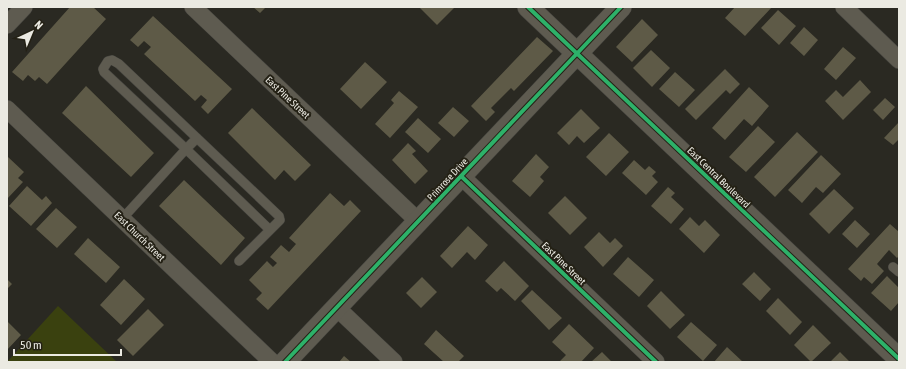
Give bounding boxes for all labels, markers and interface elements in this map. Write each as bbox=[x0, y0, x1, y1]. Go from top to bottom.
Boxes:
north arrow bbox=[12, 12, 52, 52]
text: N bbox=[32, 18, 45, 31]
street label: East Pine Street bbox=[263, 74, 312, 121]
street label: East Central Boulevard bbox=[685, 145, 752, 210]
street label: Primrose Drive bbox=[425, 156, 470, 203]
street label: East Church Street bbox=[112, 210, 167, 263]
street label: East Pine Street bbox=[540, 240, 588, 287]
scale bar bbox=[14, 331, 121, 357]
text: 50 m bbox=[20, 338, 42, 352]

